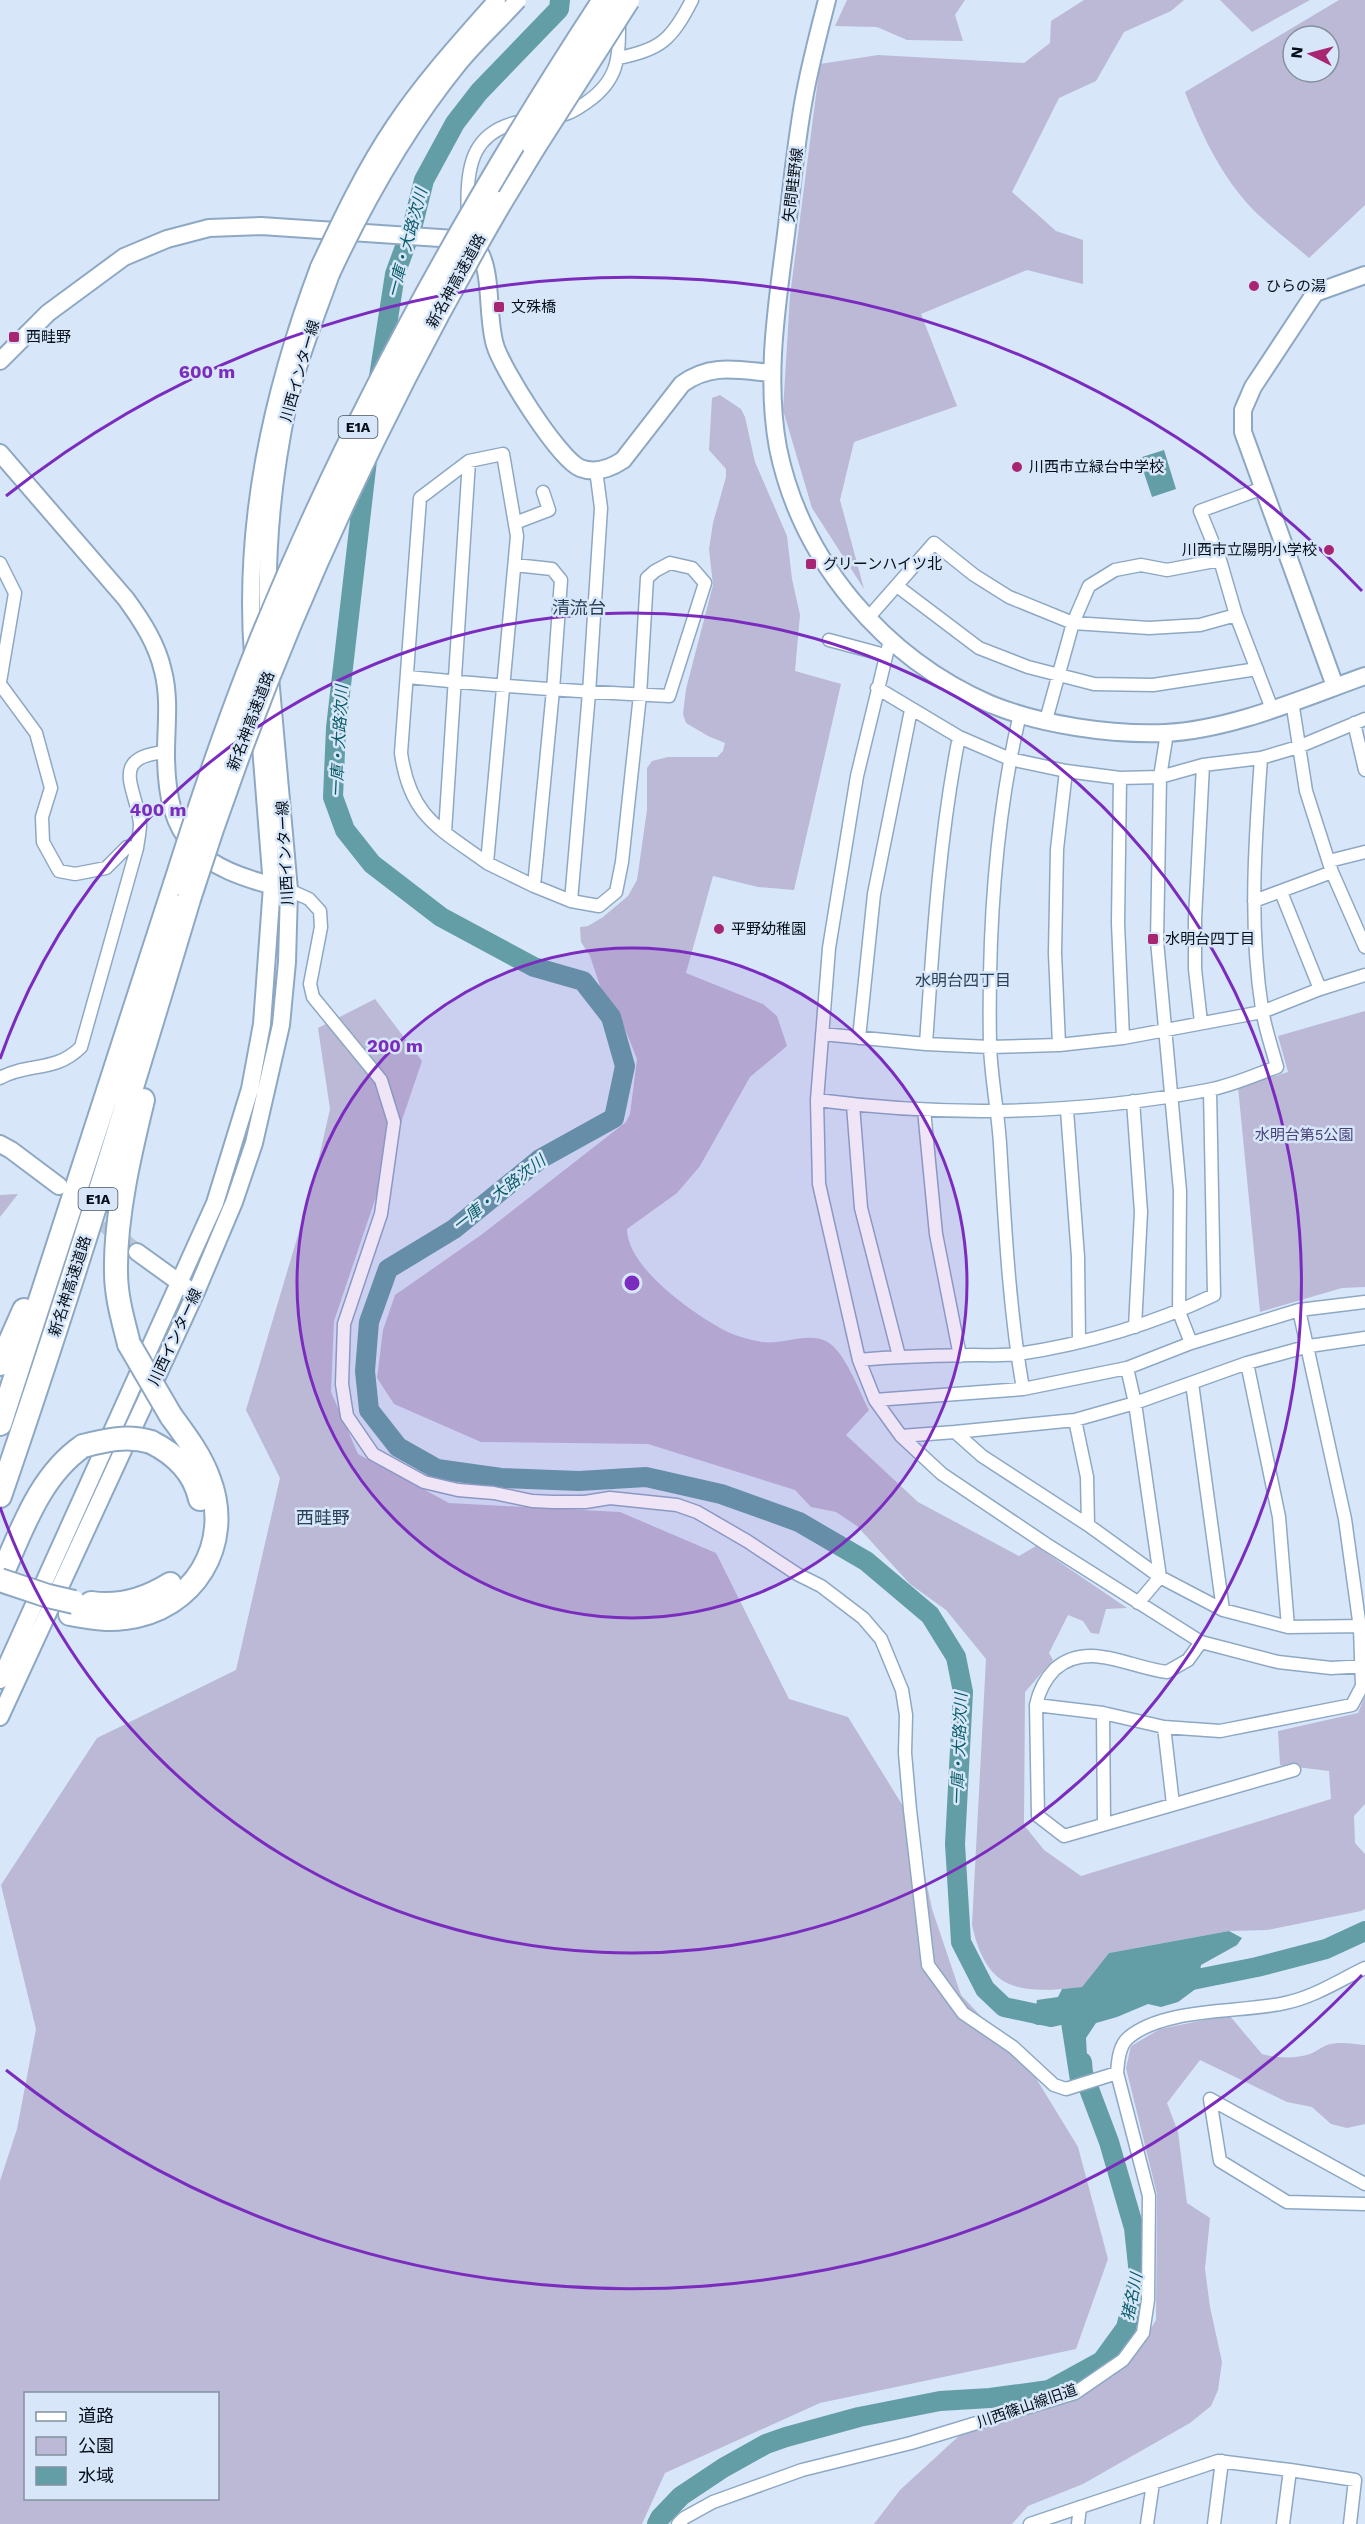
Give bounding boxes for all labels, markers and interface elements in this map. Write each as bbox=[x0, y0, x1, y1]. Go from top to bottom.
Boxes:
north arrow bbox=[1281, 24, 1341, 84]
text: N bbox=[1287, 46, 1307, 59]
street label: 矢問畦野線 bbox=[779, 147, 807, 223]
water label: 一庫・大路次川 bbox=[383, 185, 431, 300]
street label: 新名神高速道路 bbox=[423, 231, 489, 331]
place label: ひらの湯 bbox=[1266, 277, 1326, 295]
marker: ひらの湯 bbox=[1247, 279, 1261, 293]
place label: 文殊橋 bbox=[511, 298, 556, 316]
marker: 文殊橋 bbox=[492, 300, 506, 314]
street label: 川西インター線 bbox=[277, 318, 323, 424]
place label: 西畦野 bbox=[26, 328, 71, 346]
marker: 西畦野 bbox=[7, 330, 21, 344]
text: 600 m bbox=[179, 361, 235, 382]
road number: E1A bbox=[338, 416, 378, 438]
place label: 川西市立緑台中学校 bbox=[1029, 458, 1164, 476]
marker: 川西市立緑台中学校 bbox=[1010, 460, 1024, 474]
place label: 川西市立陽明小学校 bbox=[1182, 541, 1317, 559]
marker: 川西市立陽明小学校 bbox=[1322, 543, 1336, 557]
place label: グリーンハイツ北 bbox=[823, 555, 942, 573]
marker: グリーンハイツ北 bbox=[804, 557, 818, 571]
district label: 清流台 bbox=[552, 597, 606, 618]
street label: 新名神高速道路 bbox=[224, 669, 278, 773]
water label: 一庫・大路次川 bbox=[327, 683, 352, 797]
text: 400 m bbox=[130, 799, 186, 820]
street label: 川西インター線 bbox=[273, 800, 297, 906]
place label: 平野幼稚園 bbox=[731, 920, 806, 938]
marker: 平野幼稚園 bbox=[712, 922, 726, 936]
place label: 水明台四丁目 bbox=[1165, 930, 1255, 948]
marker: 水明台四丁目 bbox=[1146, 932, 1160, 946]
district label: 水明台四丁目 bbox=[915, 971, 1011, 990]
text: 200 m bbox=[367, 1035, 423, 1056]
park label: 水明台第5公園 bbox=[1255, 1126, 1353, 1144]
water label: 一庫・大路次川 bbox=[449, 1150, 551, 1235]
road number: E1A bbox=[78, 1188, 118, 1210]
street label: 新名神高速道路 bbox=[45, 1233, 95, 1339]
centre of rings bbox=[622, 1273, 642, 1293]
street label: 川西インター線 bbox=[145, 1286, 205, 1388]
district label: 西畦野 bbox=[296, 1507, 350, 1528]
water label: 一庫・大路次川 bbox=[948, 1691, 971, 1805]
water label: 猪名川 bbox=[1118, 2270, 1146, 2322]
street label: 川西篠山線旧道 bbox=[974, 2380, 1080, 2432]
legend bbox=[24, 2392, 219, 2500]
text: 道路 bbox=[78, 2405, 114, 2426]
text: 公園 bbox=[78, 2435, 114, 2456]
text: 水域 bbox=[78, 2465, 114, 2486]

